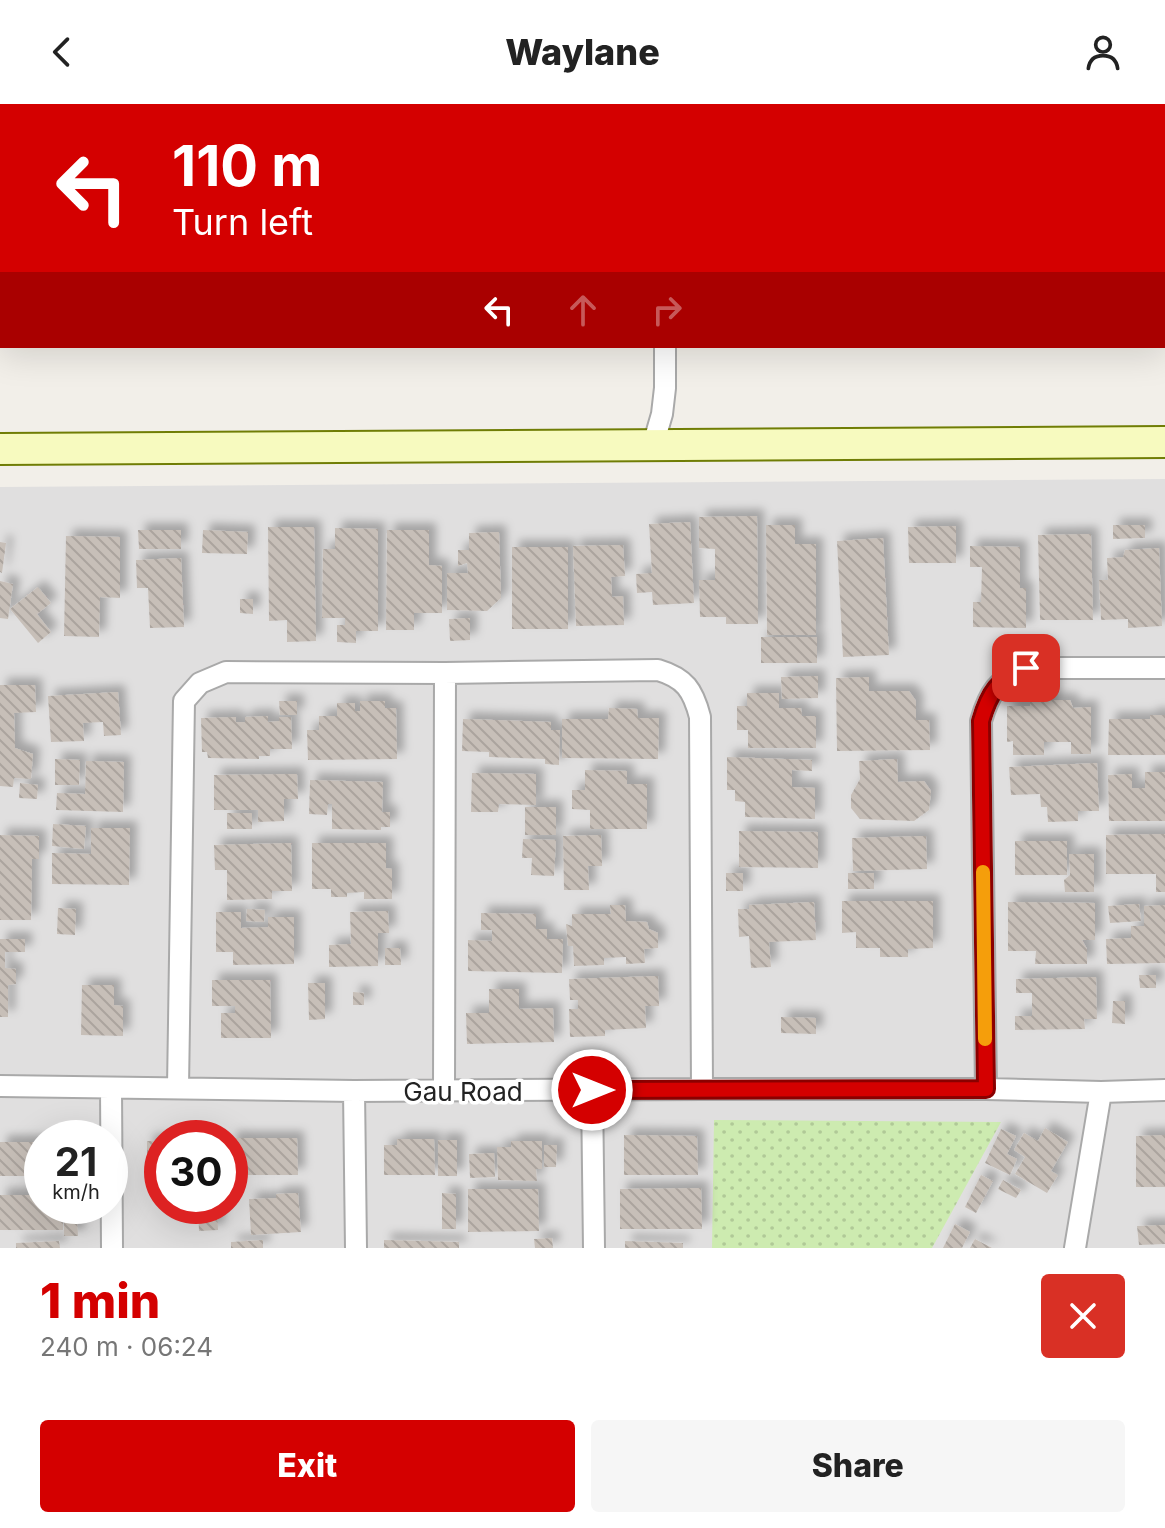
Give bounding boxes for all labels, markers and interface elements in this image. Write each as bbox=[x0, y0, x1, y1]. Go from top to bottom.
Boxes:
icon: back bbox=[40, 30, 84, 74]
text: Waylane bbox=[505, 30, 660, 74]
icon: person bbox=[1081, 30, 1125, 74]
text: 110 m bbox=[172, 132, 322, 200]
icon: left bbox=[40, 136, 144, 240]
text: Turn left bbox=[172, 200, 313, 244]
icon: left bbox=[477, 288, 521, 332]
icon: ahead bbox=[561, 288, 605, 332]
icon: right bbox=[645, 288, 689, 332]
pin bbox=[992, 634, 1060, 702]
icon: arrive bbox=[1004, 646, 1048, 690]
position arrow bbox=[550, 1048, 634, 1132]
street label: Gau Road bbox=[403, 1076, 523, 1107]
speed limit sign: 30 bbox=[144, 1120, 248, 1224]
text: 21 bbox=[55, 1137, 97, 1186]
text: km/h bbox=[52, 1180, 100, 1204]
text: 1 min bbox=[40, 1271, 160, 1330]
button: close bbox=[1041, 1274, 1125, 1358]
text: 240 m · 06:24 bbox=[40, 1331, 213, 1362]
button: Exit bbox=[40, 1420, 575, 1512]
button: Share bbox=[591, 1420, 1125, 1512]

